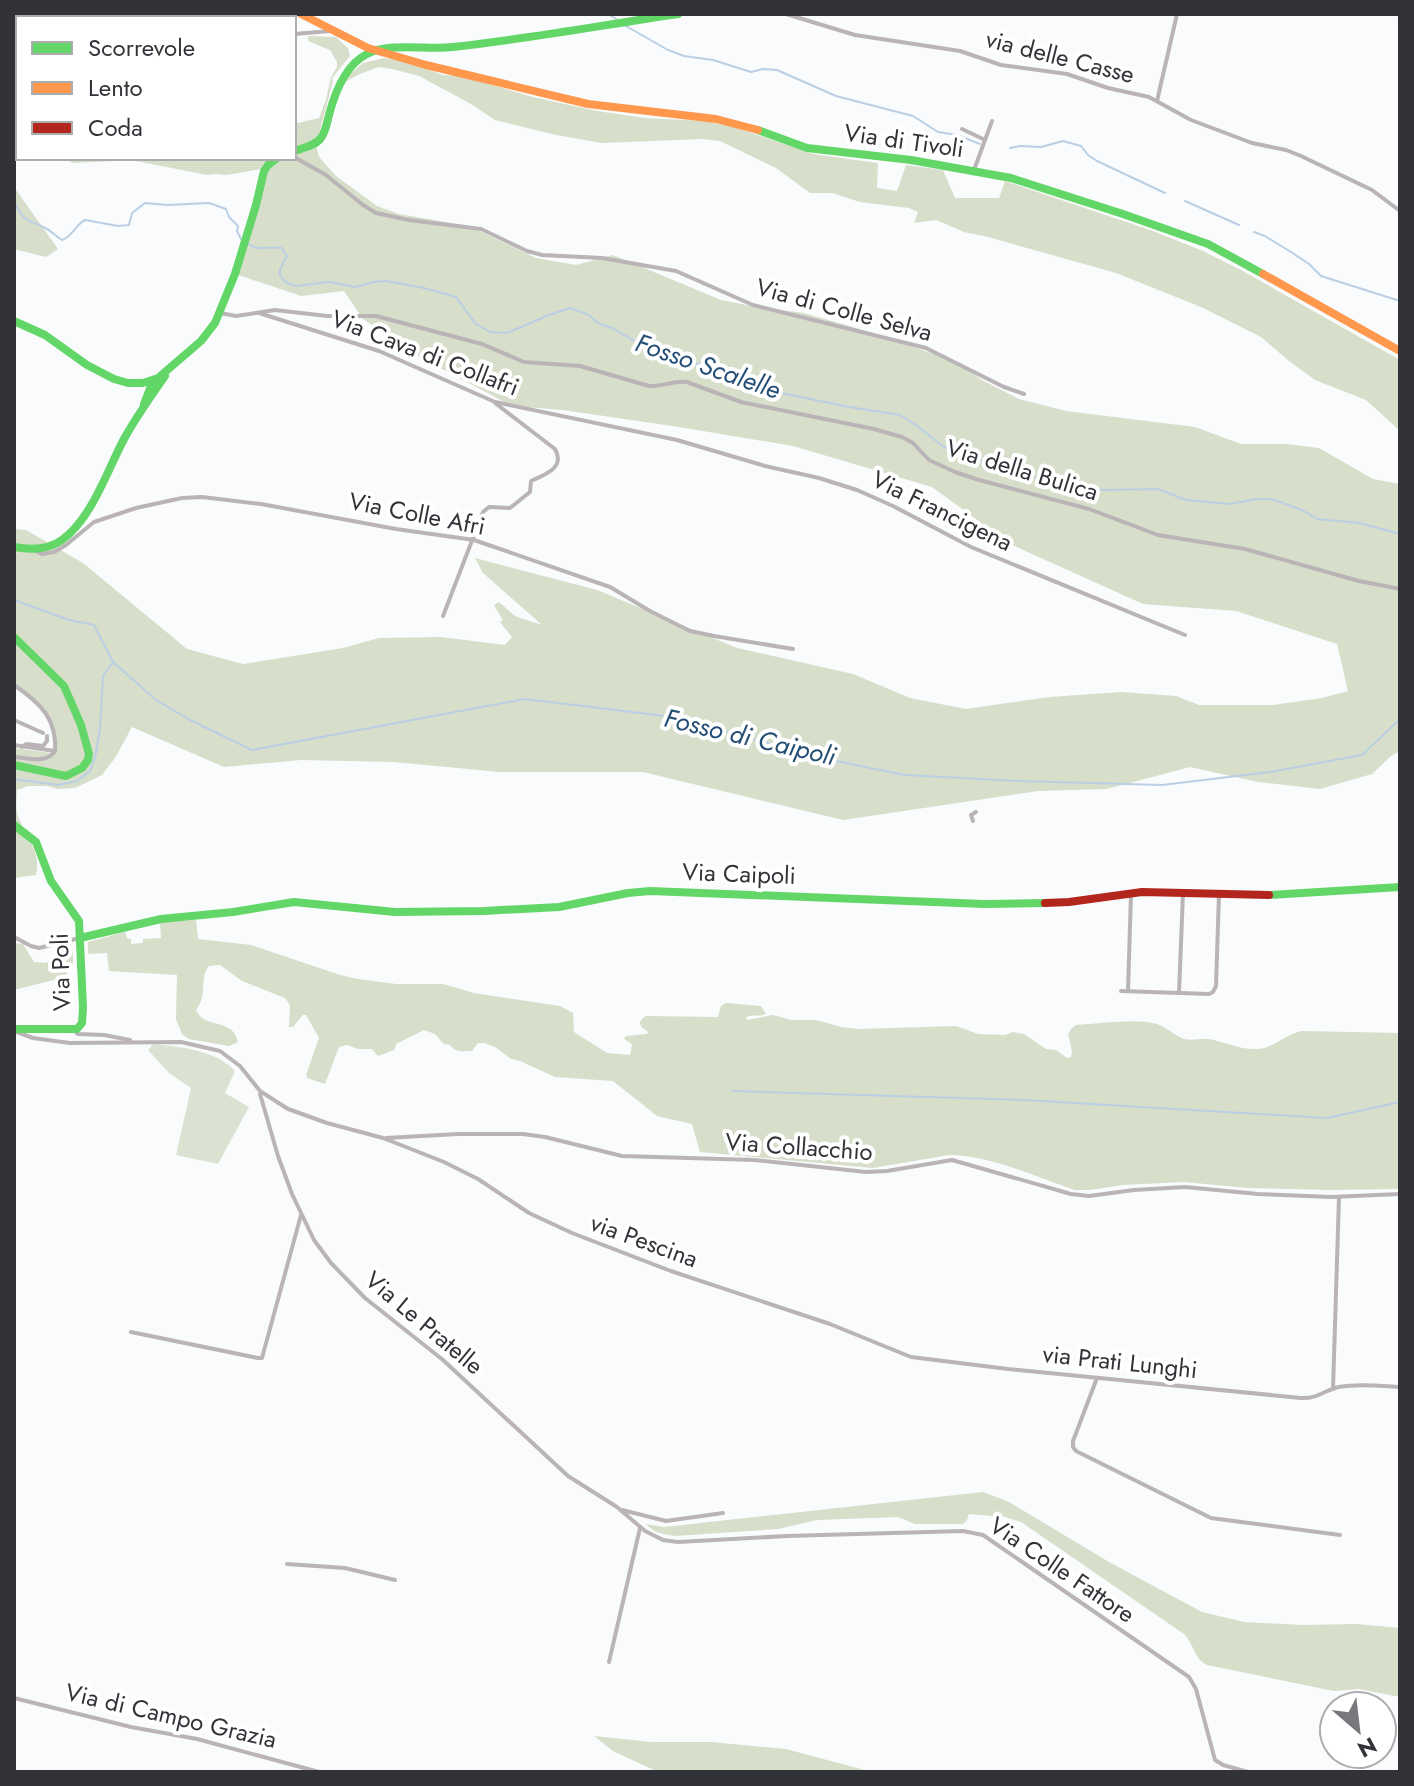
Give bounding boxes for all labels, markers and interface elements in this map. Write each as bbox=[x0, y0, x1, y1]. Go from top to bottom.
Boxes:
legend bbox=[16, 16, 296, 160]
street label: via delle Casse bbox=[982, 21, 1138, 92]
text: Scorrevole bbox=[88, 30, 195, 65]
text: Lento bbox=[88, 70, 143, 105]
text: Coda bbox=[88, 110, 143, 145]
street label: Via di Tivoli bbox=[842, 115, 966, 166]
street label: Via di Colle Selva bbox=[752, 269, 936, 350]
street label: Via Cava di Collafri bbox=[326, 301, 524, 404]
water label: Fosso Scalelle bbox=[630, 323, 786, 409]
street label: Via della Bulica bbox=[942, 430, 1103, 509]
street label: Via Francigena bbox=[866, 461, 1018, 560]
street label: Via Colle Afri bbox=[346, 483, 488, 544]
water label: Fosso di Caipoli bbox=[660, 699, 840, 775]
street label: Via Caipoli bbox=[682, 854, 796, 893]
street label: Via Poli bbox=[42, 932, 79, 1012]
street label: Via Collacchio bbox=[724, 1124, 874, 1169]
street label: via Pescina bbox=[586, 1205, 703, 1276]
street label: Via Le Pratelle bbox=[357, 1263, 491, 1383]
street label: via Prati Lunghi bbox=[1041, 1336, 1199, 1387]
street label: Via Colle Fattore bbox=[983, 1508, 1142, 1631]
street label: Via di Campo Grazia bbox=[62, 1674, 280, 1757]
north arrow bbox=[1318, 1690, 1398, 1770]
text: N bbox=[1352, 1729, 1383, 1766]

